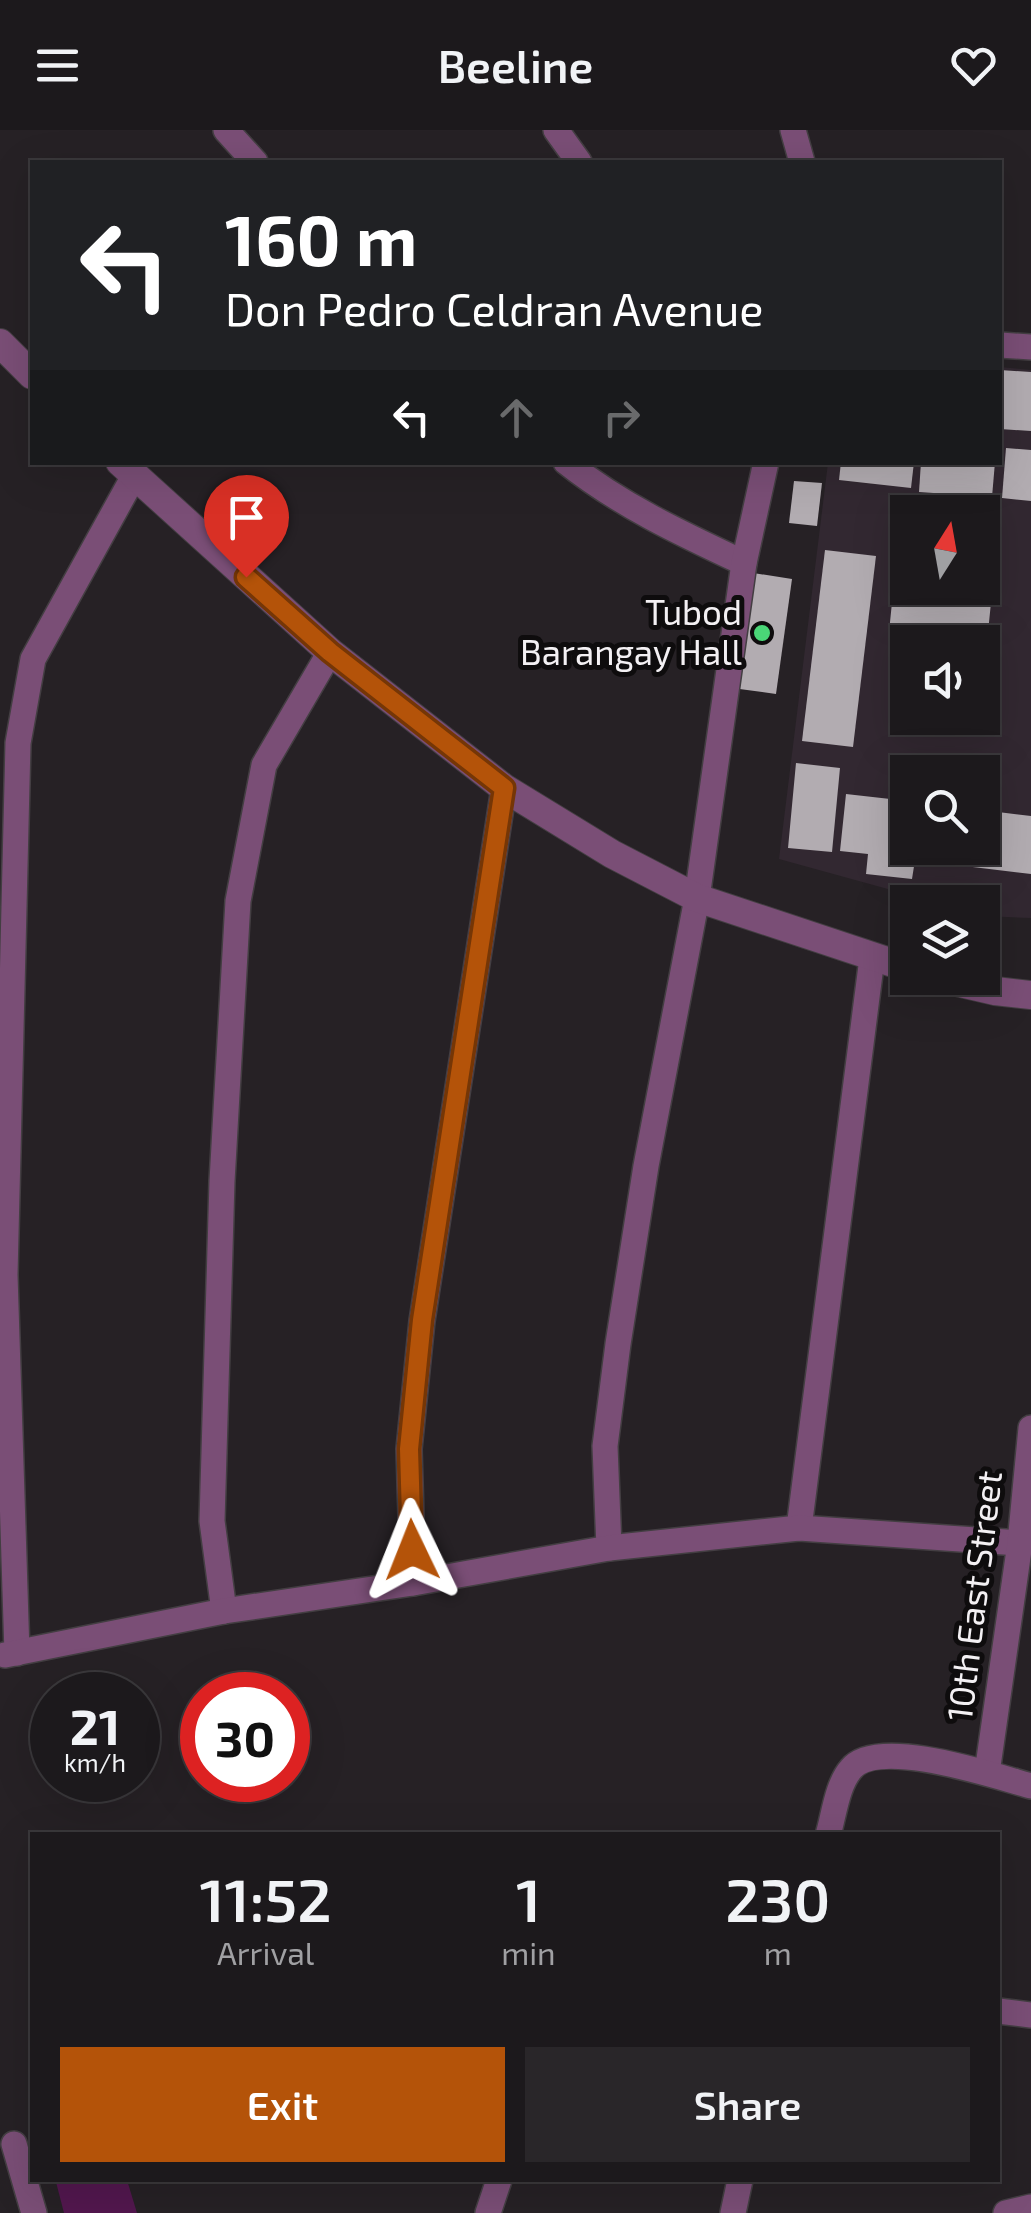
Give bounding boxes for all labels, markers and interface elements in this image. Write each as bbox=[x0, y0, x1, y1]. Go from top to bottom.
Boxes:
icon: menu bbox=[30, 38, 85, 93]
text: Beeline bbox=[438, 38, 593, 92]
icon: heart bbox=[946, 38, 1001, 93]
text: 160 m bbox=[225, 196, 418, 280]
icon: left bbox=[60, 200, 190, 330]
text: Don Pedro Celdran Avenue bbox=[225, 281, 764, 335]
icon: left bbox=[384, 390, 439, 445]
icon: ahead bbox=[489, 390, 544, 445]
icon: right bbox=[594, 390, 649, 445]
pin bbox=[204, 475, 289, 578]
icon: arrive bbox=[219, 490, 274, 545]
north arrow bbox=[890, 495, 1000, 605]
map controls bbox=[890, 495, 1000, 995]
place label: Tubod Barangay Hall bbox=[520, 590, 743, 672]
marker: Tubod Barangay Hall bbox=[751, 622, 773, 644]
button: sound bbox=[890, 625, 1000, 735]
button: search bbox=[890, 755, 1000, 865]
button: layers bbox=[890, 885, 1000, 995]
street label: 10th East Street bbox=[937, 1468, 1009, 1723]
position arrow bbox=[360, 1498, 464, 1602]
speed limit sign: 30 bbox=[180, 1672, 310, 1802]
text: 21 bbox=[70, 1695, 120, 1755]
text: km/h bbox=[64, 1747, 126, 1777]
text: 11:52 bbox=[200, 1862, 332, 1934]
text: 1 bbox=[516, 1862, 541, 1934]
text: 230 bbox=[725, 1862, 830, 1934]
text: Arrival bbox=[217, 1933, 314, 1971]
text: min bbox=[501, 1933, 556, 1971]
text: m bbox=[764, 1933, 792, 1971]
button: Exit bbox=[60, 2047, 505, 2162]
button: Share bbox=[525, 2047, 970, 2162]

